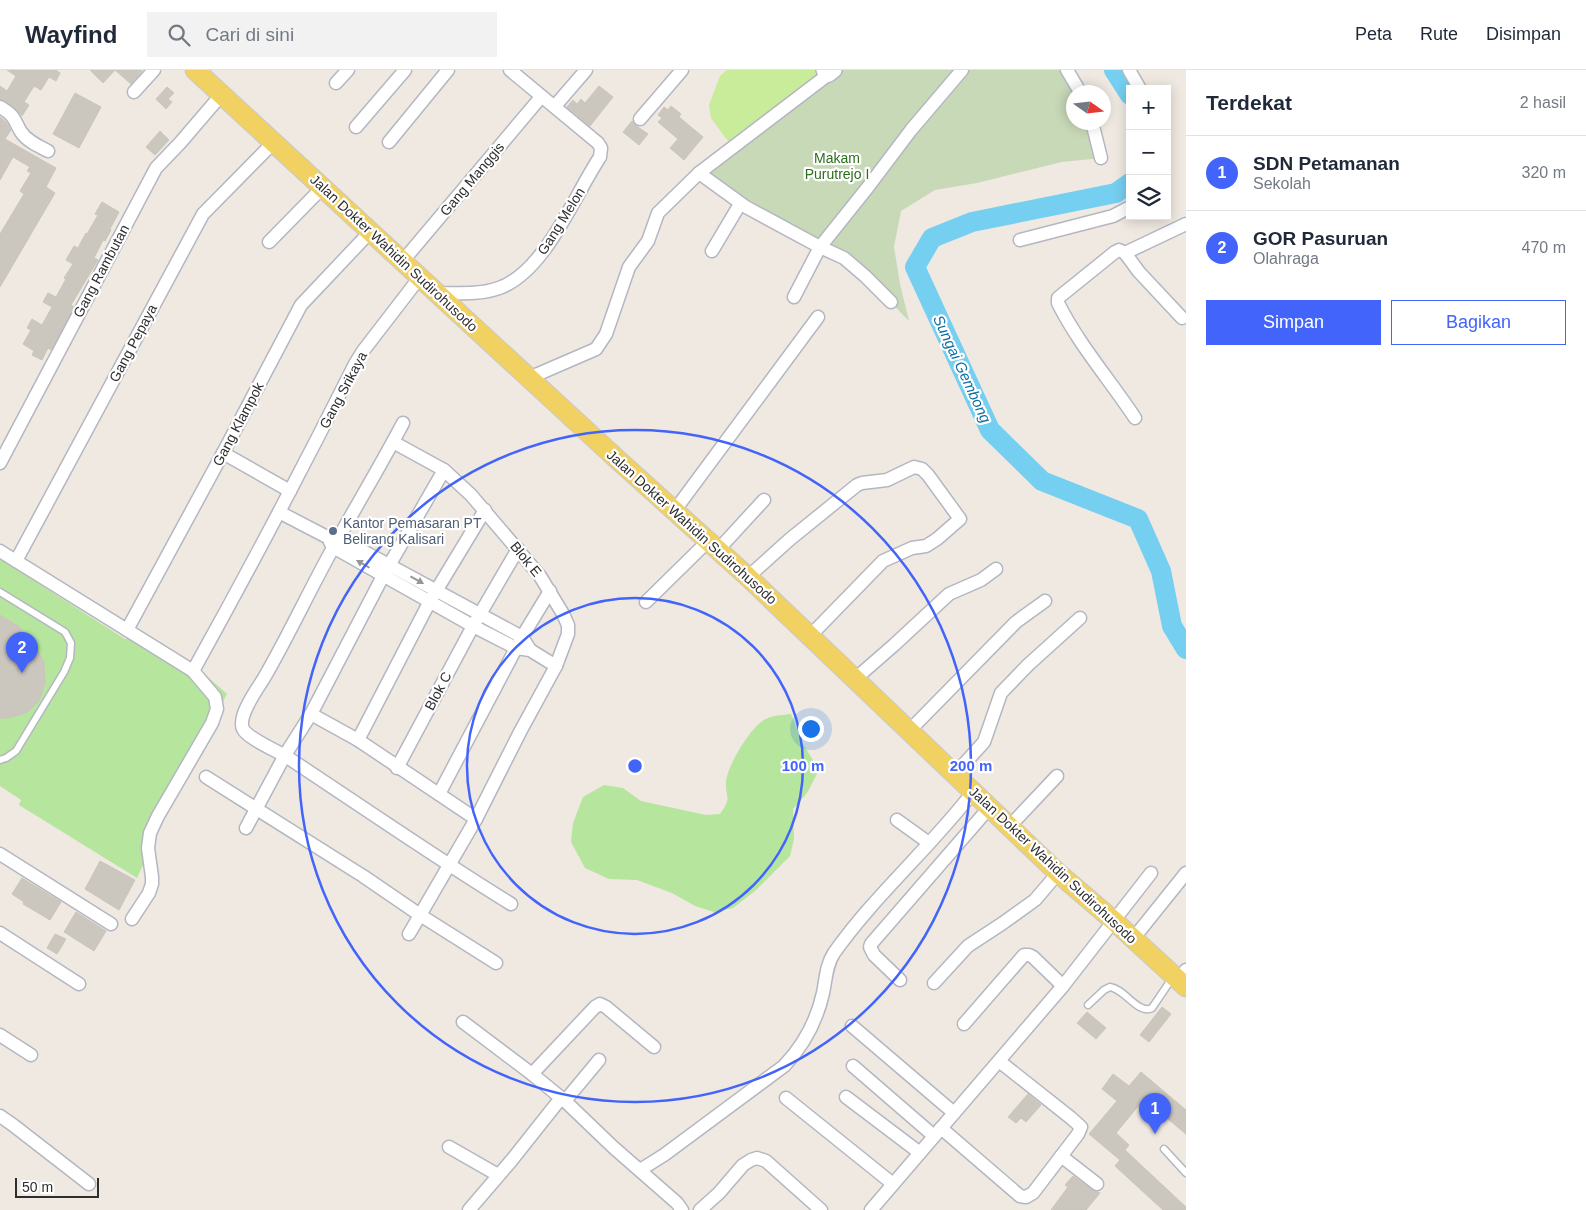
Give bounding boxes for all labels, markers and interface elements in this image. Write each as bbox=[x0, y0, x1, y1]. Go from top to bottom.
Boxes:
search box bbox=[147, 12, 497, 57]
text: Wayfind bbox=[25, 21, 117, 48]
icon: search bbox=[165, 21, 193, 49]
text: Cari di sini bbox=[205, 24, 294, 45]
text: Peta bbox=[1355, 24, 1392, 44]
text: Rute bbox=[1420, 24, 1458, 44]
text: Disimpan bbox=[1486, 24, 1561, 44]
north arrow bbox=[1066, 85, 1111, 130]
map controls bbox=[1126, 85, 1171, 220]
button: + bbox=[1126, 85, 1171, 130]
text: Terdekat bbox=[1206, 91, 1292, 114]
text: 2 hasil bbox=[1520, 94, 1566, 111]
button: − bbox=[1126, 130, 1171, 175]
street label: Gang Manggis bbox=[437, 139, 507, 219]
park label: Makam Purutrejo I bbox=[805, 150, 869, 182]
text: SDN Petamanan bbox=[1253, 153, 1400, 174]
text: 1 bbox=[1218, 164, 1226, 181]
text: 320 m bbox=[1522, 164, 1566, 181]
street label: Jalan Dokter Wahidin Sudirohusodo bbox=[307, 171, 481, 335]
button: layers bbox=[1126, 175, 1171, 220]
text: Sekolah bbox=[1253, 175, 1311, 192]
street label: Gang Melon bbox=[534, 184, 588, 258]
street label: Gang Rambutan bbox=[70, 222, 132, 320]
text: GOR Pasuruan bbox=[1253, 228, 1388, 249]
text: 2 bbox=[1218, 239, 1226, 256]
text: 470 m bbox=[1522, 239, 1566, 256]
text: Olahraga bbox=[1253, 250, 1319, 267]
button: Simpan bbox=[1206, 300, 1381, 345]
button: Bagikan bbox=[1391, 300, 1566, 345]
street label: Gang Pepaya bbox=[106, 301, 160, 385]
water label: Sungai Gembong bbox=[930, 312, 995, 426]
street label: Gang Srikaya bbox=[316, 349, 370, 431]
street label: Gang Klampok bbox=[209, 378, 267, 469]
street label: Jalan Dokter Wahidin Sudirohusodo bbox=[604, 446, 780, 608]
place label: Kantor Pemasaran PT Belirang Kalisari bbox=[343, 515, 482, 547]
marker: Kantor Pemasaran PT Belirang Kalisari bbox=[327, 525, 339, 537]
street label: Blok E bbox=[507, 538, 545, 580]
one-way arrow bbox=[356, 560, 369, 569]
one-way arrow bbox=[411, 576, 424, 585]
pin: 2 bbox=[6, 632, 38, 673]
street label: Blok C bbox=[421, 669, 455, 713]
your location bbox=[798, 716, 824, 742]
centre of rings bbox=[626, 757, 644, 775]
text: 100 m bbox=[782, 757, 824, 774]
text: 200 m bbox=[950, 757, 992, 774]
street label: Jalan Dokter Wahidin Sudirohusodo bbox=[966, 783, 1140, 947]
pin: 1 bbox=[1139, 1093, 1171, 1134]
scale bar bbox=[15, 1175, 99, 1198]
text: 50 m bbox=[22, 1179, 53, 1195]

